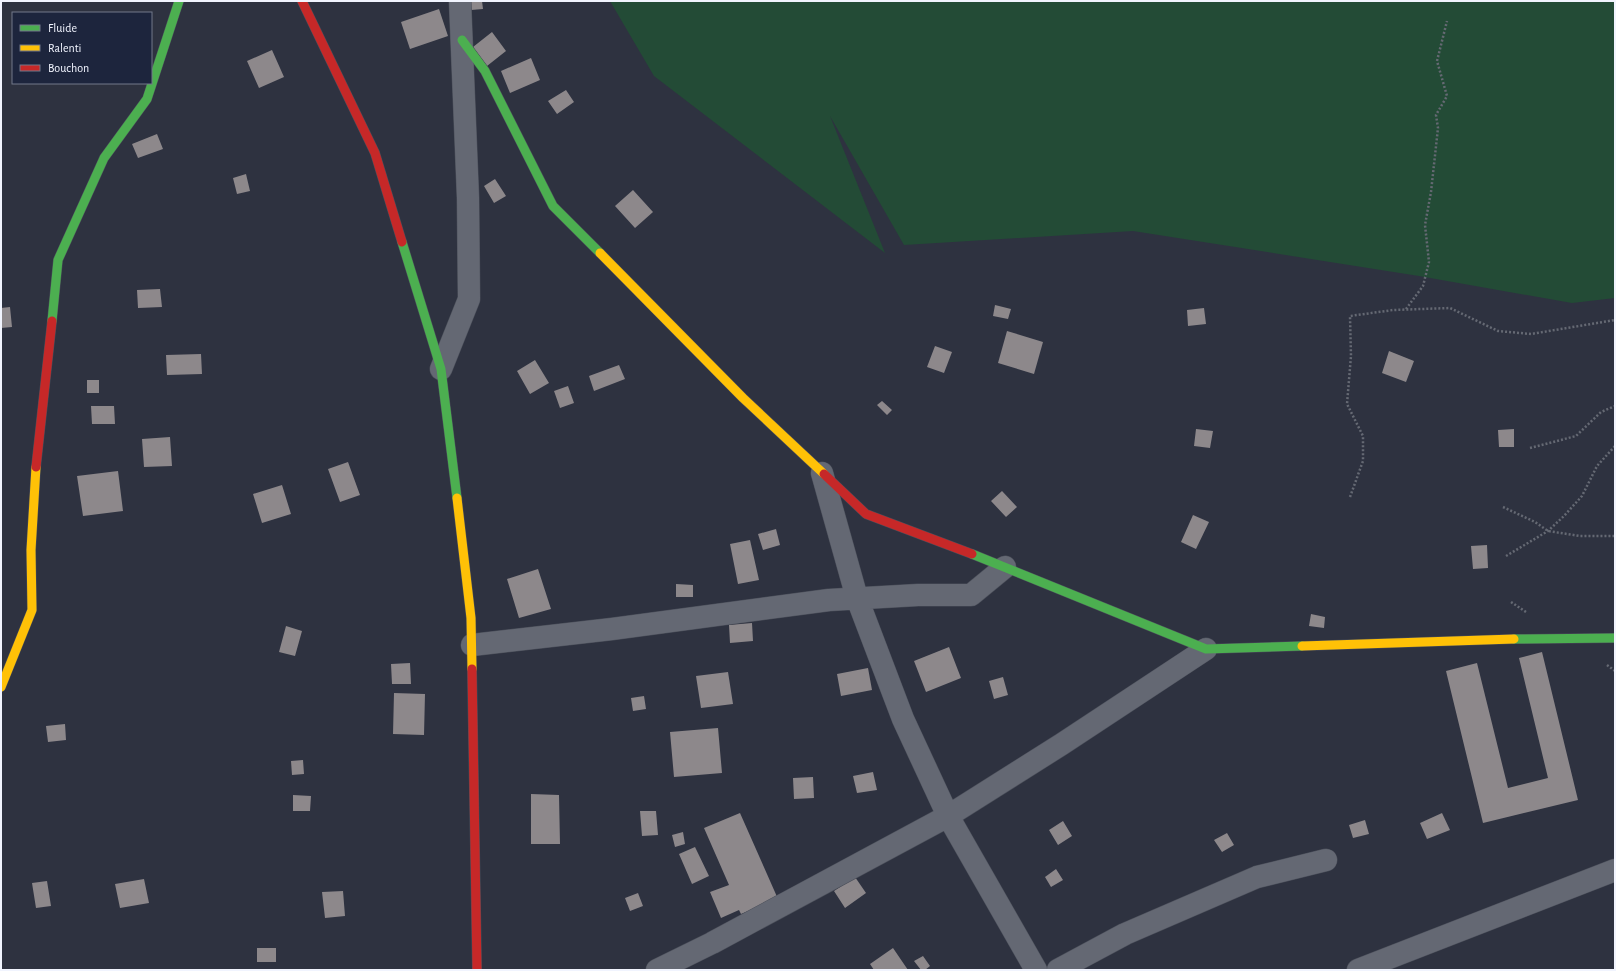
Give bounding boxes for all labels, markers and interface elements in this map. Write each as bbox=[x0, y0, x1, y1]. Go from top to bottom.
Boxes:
legend bbox=[12, 12, 152, 84]
text: Fluide bbox=[48, 22, 77, 34]
text: Ralenti bbox=[48, 42, 81, 54]
text: Bouchon bbox=[48, 62, 89, 74]

